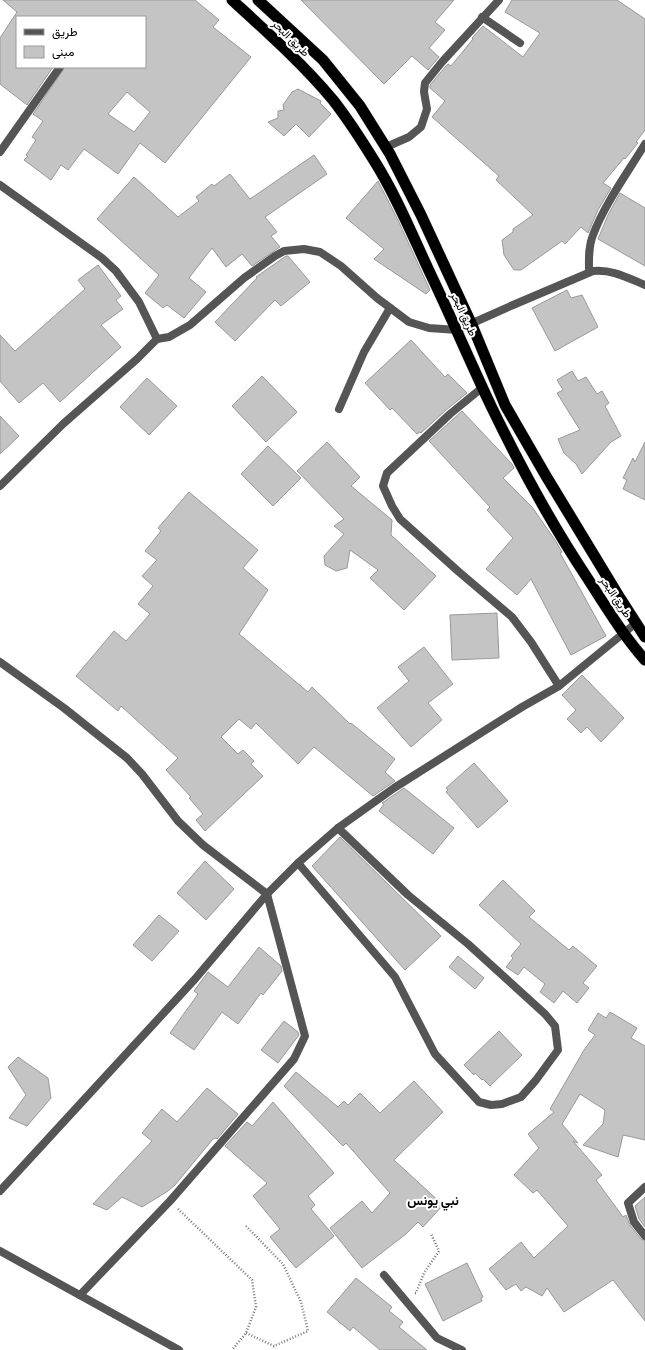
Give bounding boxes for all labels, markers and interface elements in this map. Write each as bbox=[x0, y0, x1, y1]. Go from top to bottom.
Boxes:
legend bbox=[16, 16, 146, 68]
street label: طريق البحر bbox=[269, 16, 313, 60]
text: طريق bbox=[52, 24, 78, 40]
text: مبنى bbox=[52, 44, 74, 60]
street label: طريق البحر bbox=[447, 289, 480, 338]
street label: طريق البحر bbox=[597, 573, 635, 620]
district label: نبي يونس bbox=[407, 1192, 459, 1211]

